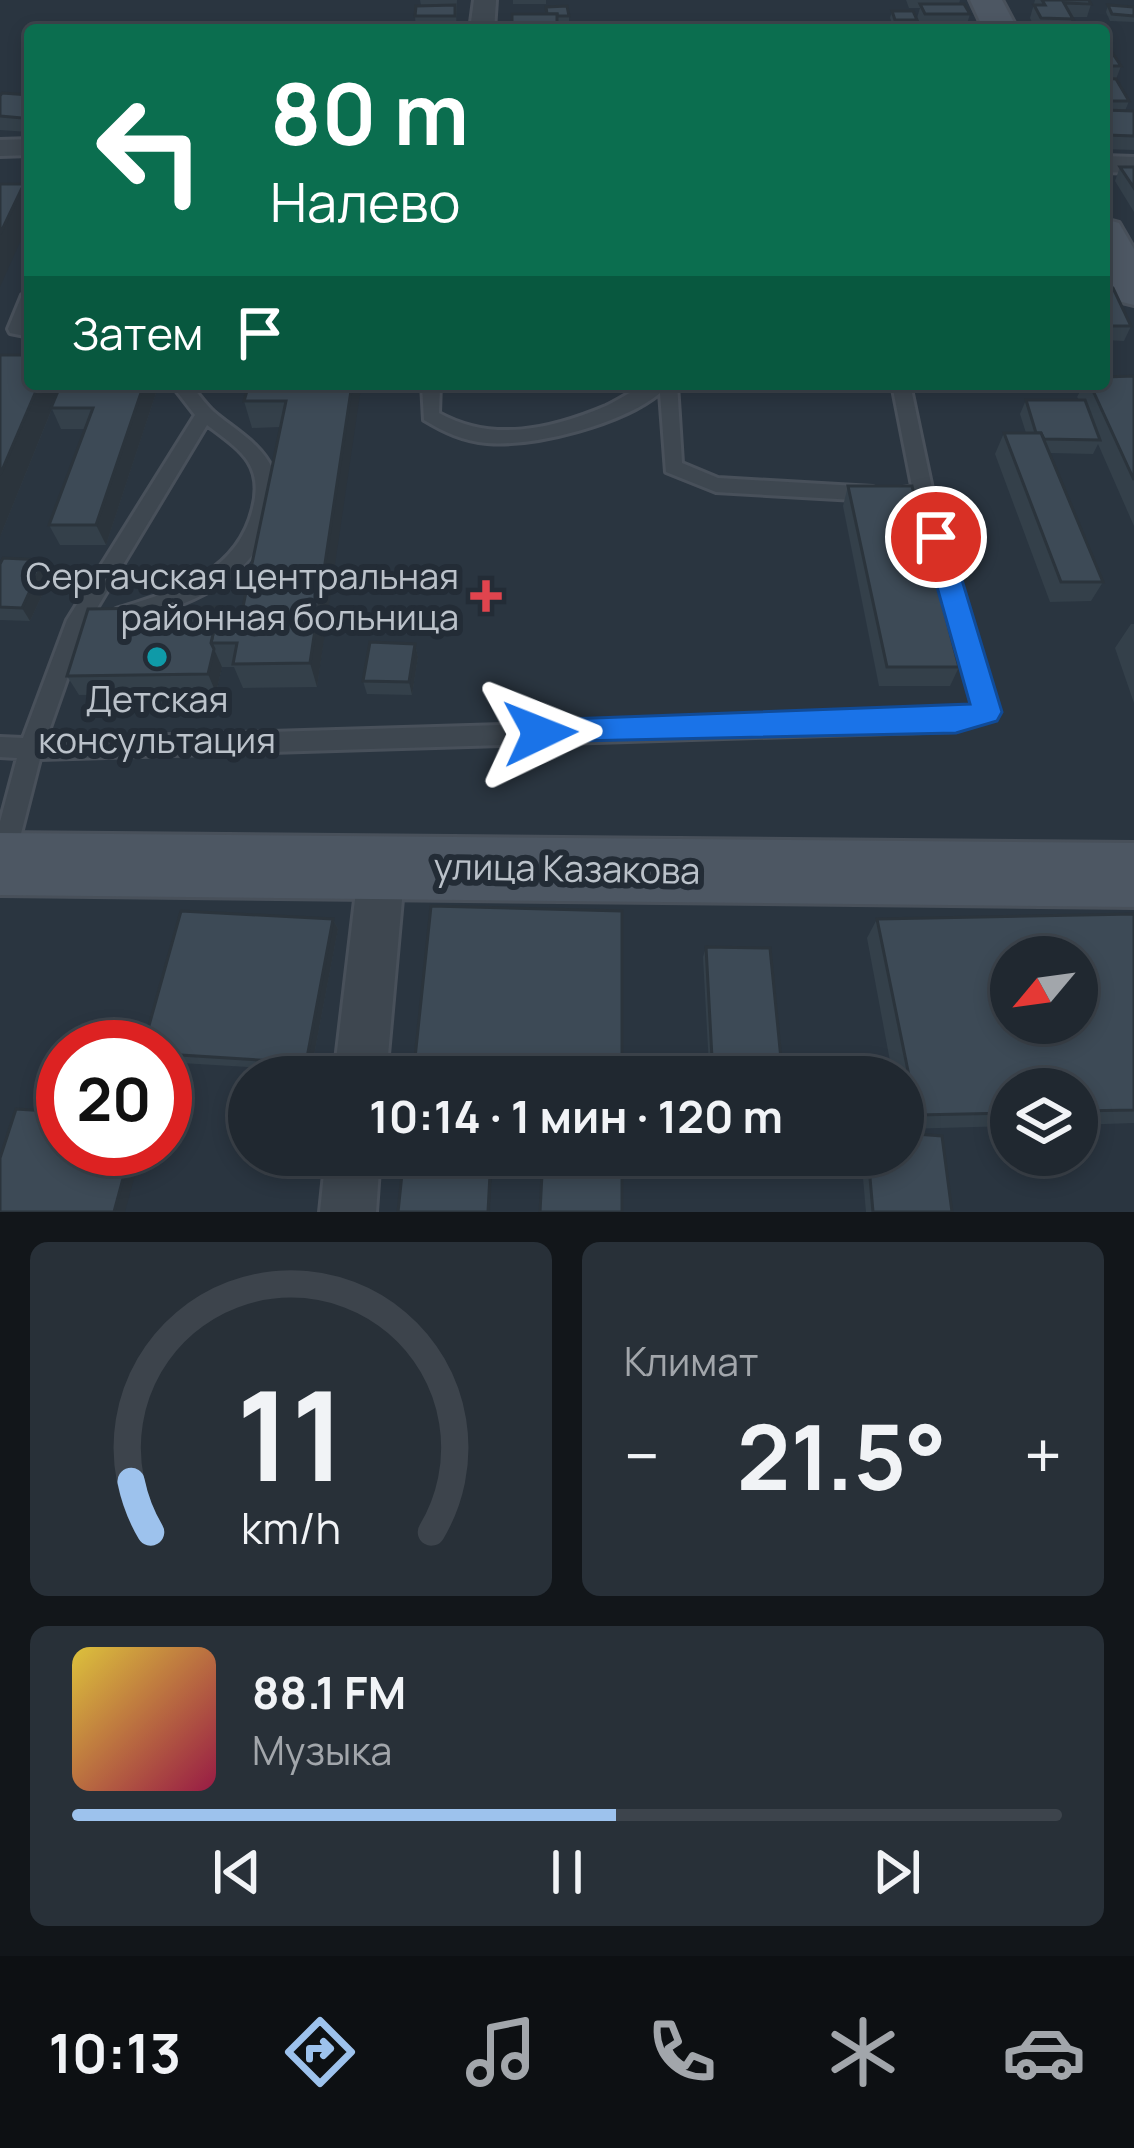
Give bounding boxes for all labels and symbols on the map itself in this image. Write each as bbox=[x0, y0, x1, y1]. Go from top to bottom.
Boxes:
pin bbox=[885, 486, 987, 588]
place label: Сергачская центральная районная больница bbox=[26, 551, 459, 641]
marker: Сергачская центральная районная больница bbox=[470, 580, 502, 612]
marker: Детская консультация bbox=[144, 644, 170, 670]
position arrow bbox=[477, 670, 603, 796]
place label: Детская консультация bbox=[38, 674, 276, 764]
street label: улица Казакова bbox=[433, 841, 701, 895]
north arrow bbox=[990, 936, 1098, 1044]
speed limit sign: 20 bbox=[36, 1020, 192, 1176]

